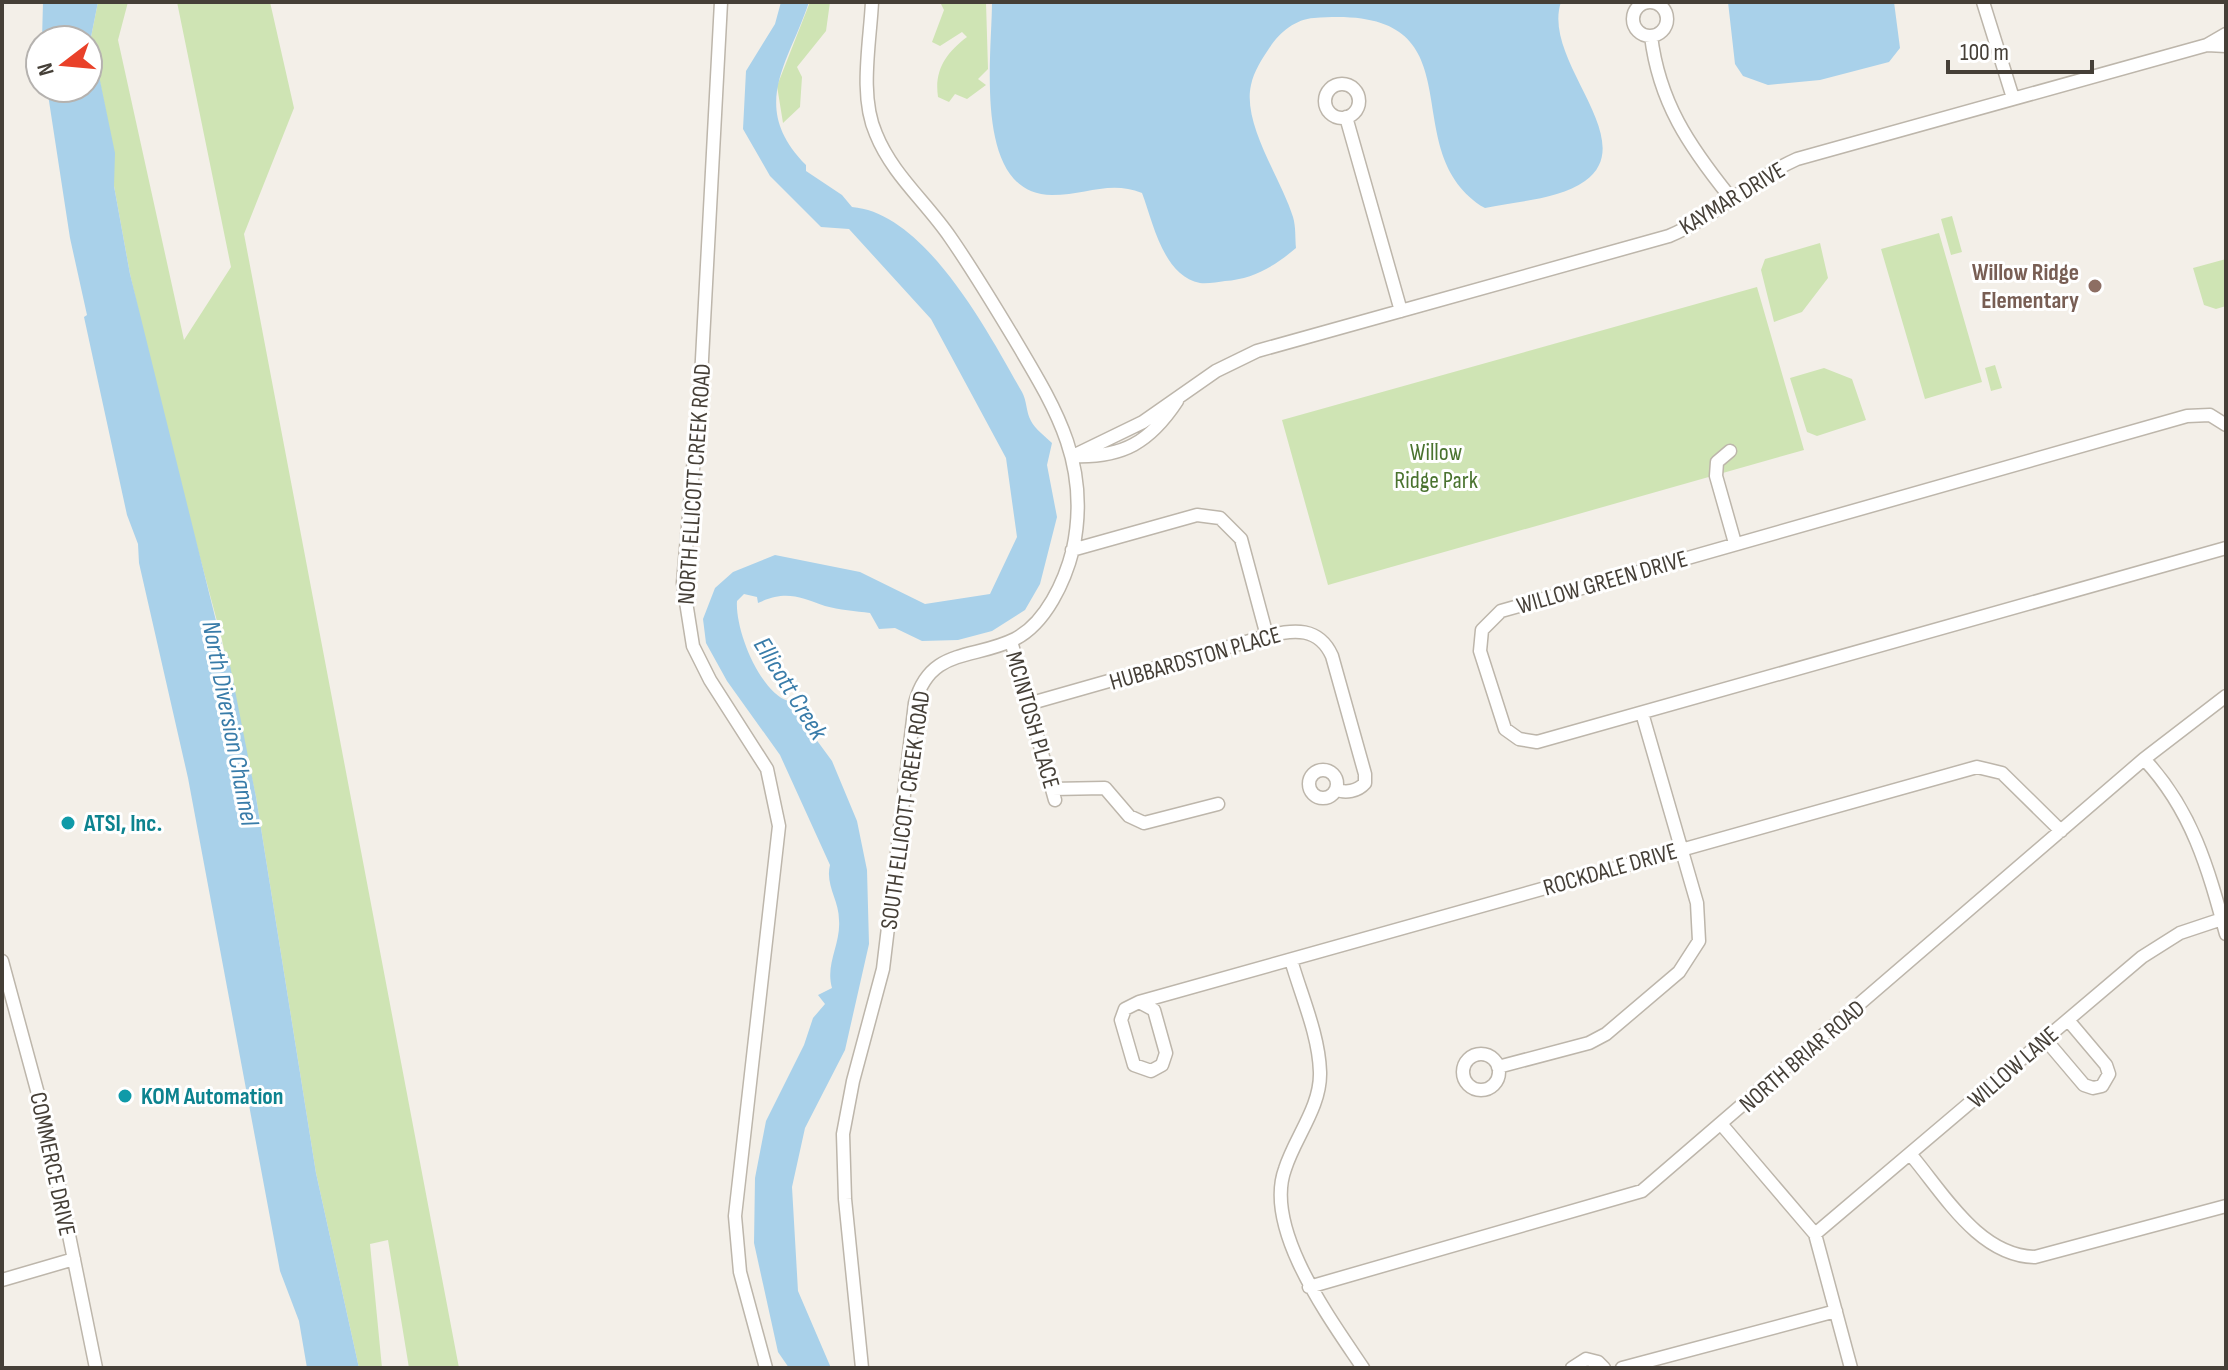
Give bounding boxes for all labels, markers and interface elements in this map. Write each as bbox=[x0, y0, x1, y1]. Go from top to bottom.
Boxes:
north arrow bbox=[24, 24, 104, 104]
scale bar bbox=[1948, 24, 2092, 74]
text: 100 m bbox=[1960, 38, 2009, 67]
text: N bbox=[32, 60, 61, 78]
street label: KAYMAR DRIVE bbox=[1674, 156, 1790, 241]
place label: Willow Ridge Elementary bbox=[1972, 258, 2079, 315]
marker: Willow Ridge Elementary bbox=[2086, 277, 2104, 295]
street label: NORTH ELLICOTT CREEK ROAD bbox=[672, 363, 717, 605]
park label: Willow Ridge Park bbox=[1394, 438, 1478, 495]
street label: WILLOW GREEN DRIVE bbox=[1513, 544, 1691, 621]
water label: North Diversion Channel bbox=[194, 618, 265, 830]
street label: HUBBARDSTON PLACE bbox=[1106, 620, 1284, 697]
water label: Ellicott Creek bbox=[746, 632, 834, 747]
street label: MCINTOSH PLACE bbox=[999, 648, 1066, 792]
street label: SOUTH ELLICOTT CREEK ROAD bbox=[874, 689, 937, 931]
place label: ATSI, Inc. bbox=[83, 809, 162, 838]
marker: ATSI, Inc. bbox=[59, 814, 77, 832]
street label: ROCKDALE DRIVE bbox=[1540, 837, 1680, 902]
street label: NORTH BRIAR ROAD bbox=[1734, 994, 1871, 1119]
street label: WILLOW LANE bbox=[1962, 1020, 2065, 1115]
place label: KOM Automation bbox=[141, 1082, 283, 1111]
marker: KOM Automation bbox=[116, 1087, 134, 1105]
street label: COMMERCE DRIVE bbox=[23, 1089, 82, 1239]

